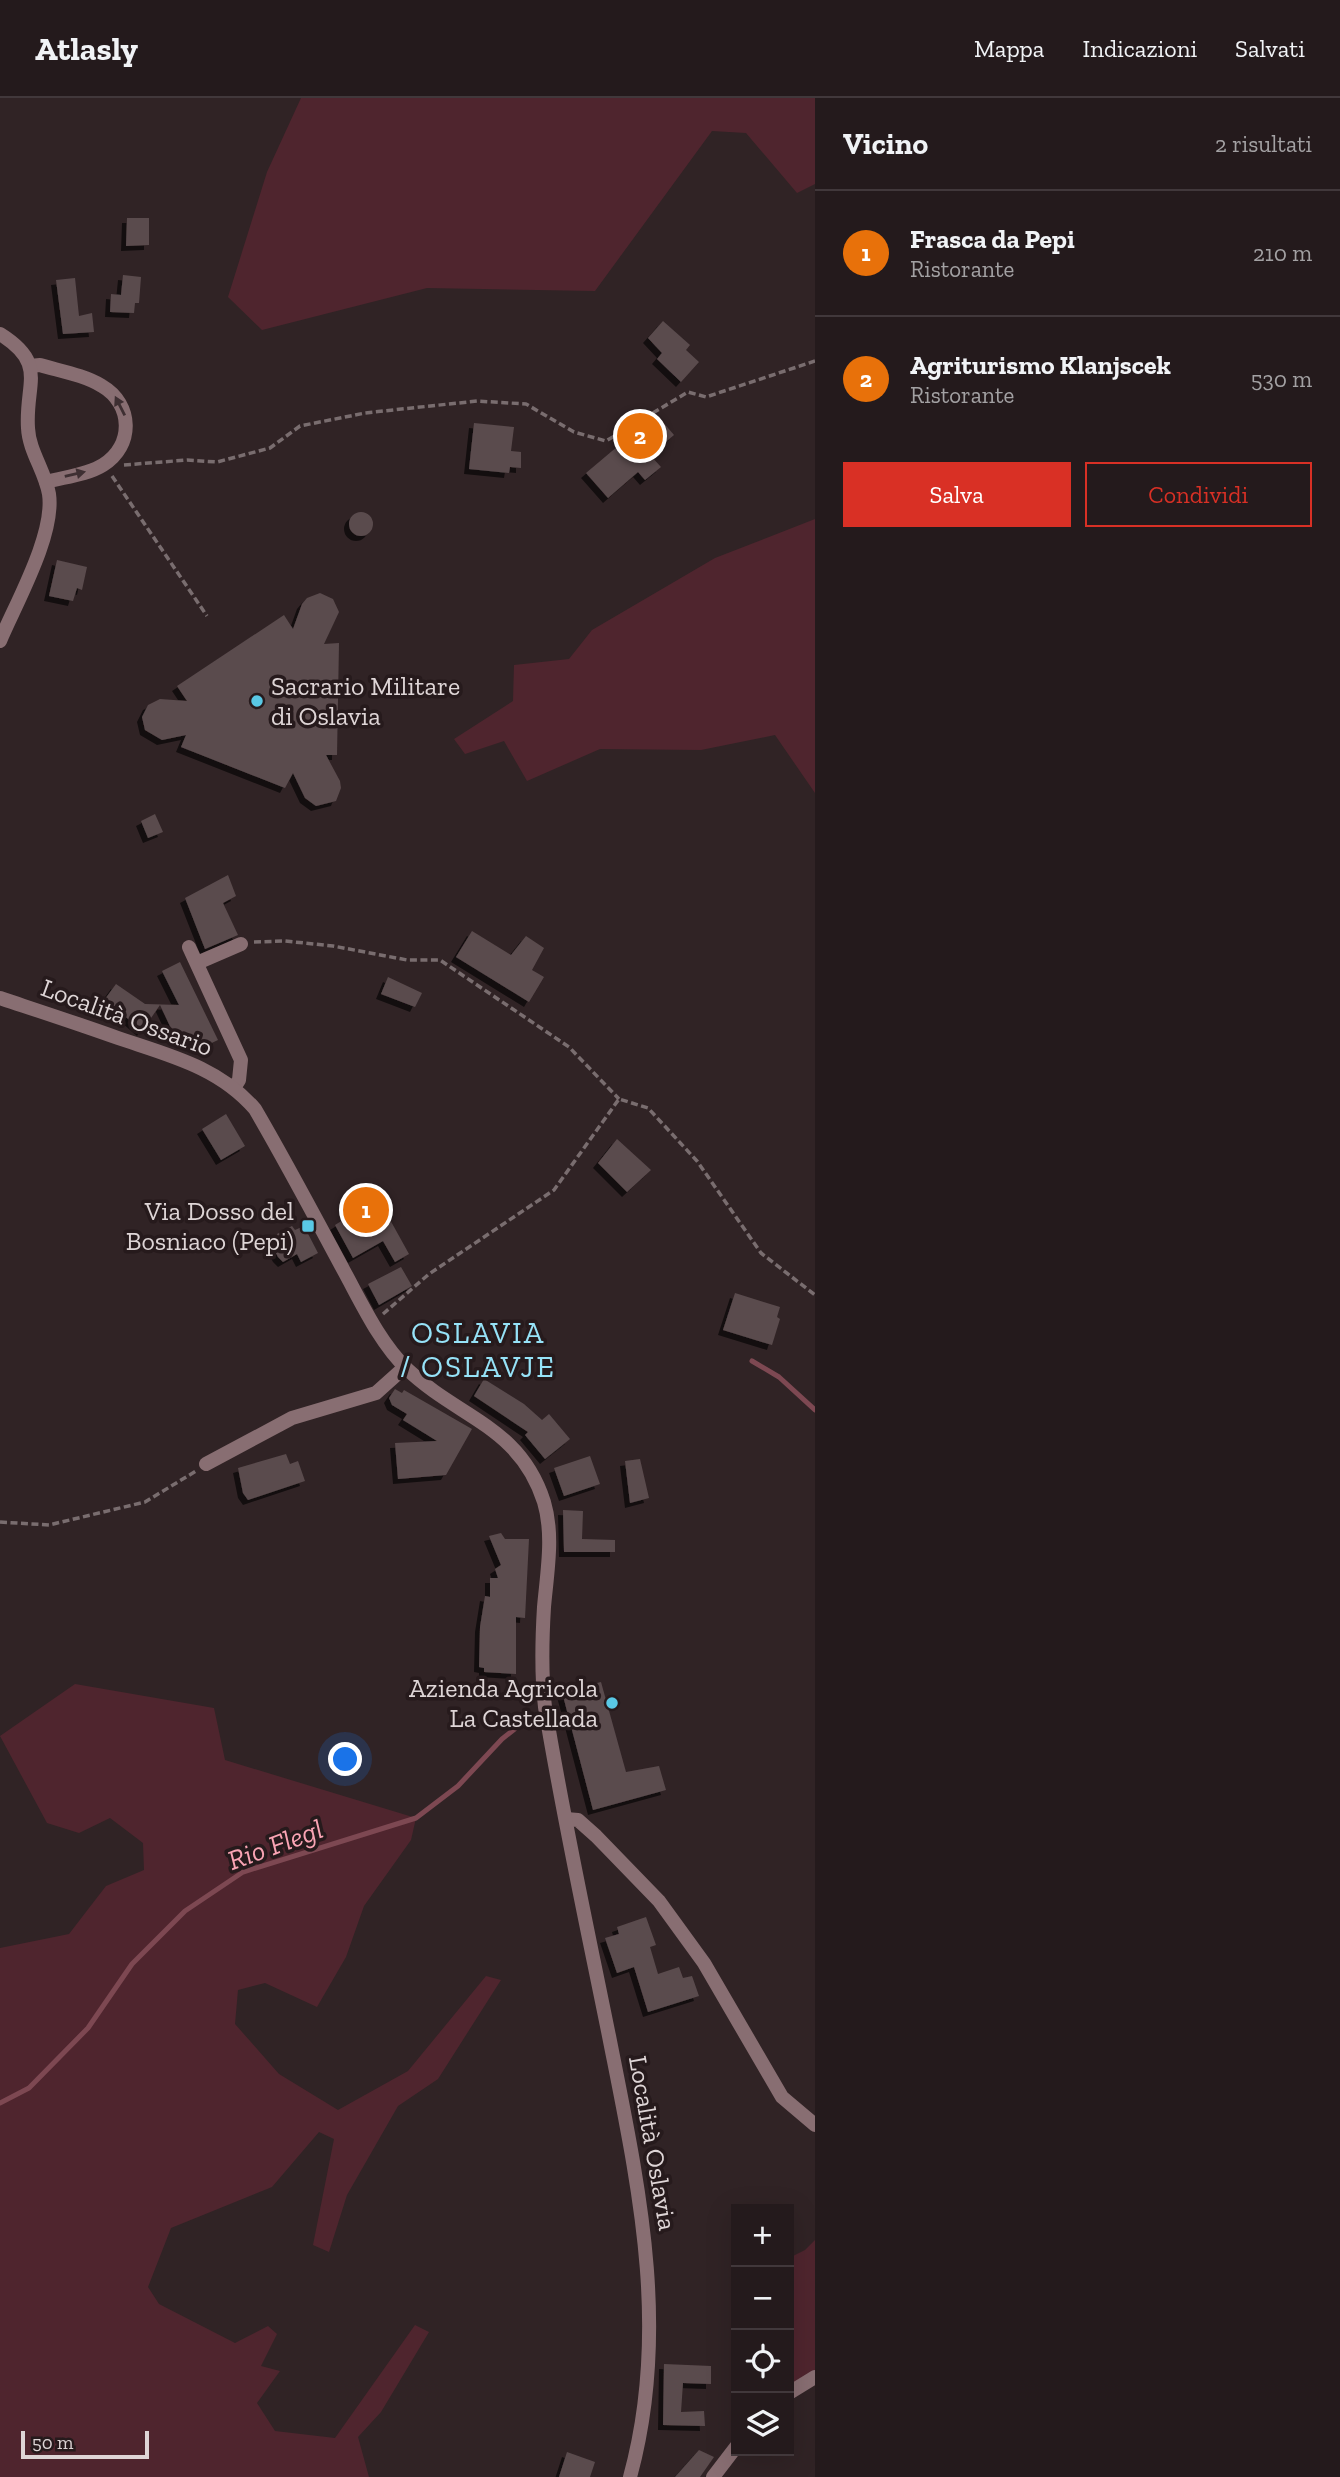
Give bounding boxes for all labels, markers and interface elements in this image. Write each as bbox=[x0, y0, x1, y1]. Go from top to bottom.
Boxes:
text: Atlasly bbox=[35, 29, 138, 68]
text: Mappa bbox=[974, 34, 1044, 63]
text: Indicazioni bbox=[1082, 34, 1197, 63]
text: Salvati bbox=[1235, 34, 1305, 63]
text: Vicino bbox=[843, 126, 928, 162]
text: 2 risultati bbox=[1215, 130, 1312, 158]
text: Frasca da Pepi bbox=[910, 223, 1075, 255]
text: 1 bbox=[861, 239, 871, 267]
text: 210 m bbox=[1253, 239, 1312, 267]
text: Ristorante bbox=[910, 255, 1014, 283]
text: Agriturismo Klanjscek bbox=[910, 349, 1171, 381]
text: 2 bbox=[860, 365, 872, 393]
text: 530 m bbox=[1251, 365, 1312, 393]
text: Ristorante bbox=[910, 381, 1014, 409]
one-way arrow bbox=[114, 395, 126, 416]
pin: 2 bbox=[617, 410, 663, 462]
button: Salva bbox=[843, 462, 1071, 527]
button: Condividi bbox=[1085, 462, 1312, 527]
one-way arrow bbox=[64, 469, 86, 480]
place label: Sacrario Militare di Oslavia bbox=[271, 670, 460, 732]
marker: Sacrario Militare di Oslavia bbox=[249, 693, 265, 709]
street label: Località Ossario bbox=[37, 971, 217, 1063]
pin: 1 bbox=[343, 1184, 389, 1236]
place label: Via Dosso del Bosniaco (Pepi) bbox=[126, 1195, 294, 1257]
marker: Via Dosso del Bosniaco (Pepi) bbox=[300, 1218, 316, 1234]
district label: OSLAVIA / OSLAVJE bbox=[400, 1315, 556, 1385]
place label: Azienda Agricola La Castellada bbox=[409, 1672, 598, 1734]
marker: Azienda Agricola La Castellada bbox=[604, 1695, 620, 1711]
your location bbox=[328, 1742, 362, 1776]
water label: Rio Flegl bbox=[223, 1812, 327, 1877]
street label: Località Oslavia bbox=[622, 2053, 684, 2233]
map controls bbox=[731, 2204, 794, 2456]
button: + bbox=[731, 2204, 794, 2267]
button: − bbox=[731, 2267, 794, 2330]
button: locate bbox=[731, 2330, 794, 2393]
button: layers bbox=[731, 2393, 794, 2456]
scale bar bbox=[21, 2428, 149, 2460]
text: 50 m bbox=[32, 2431, 73, 2454]

